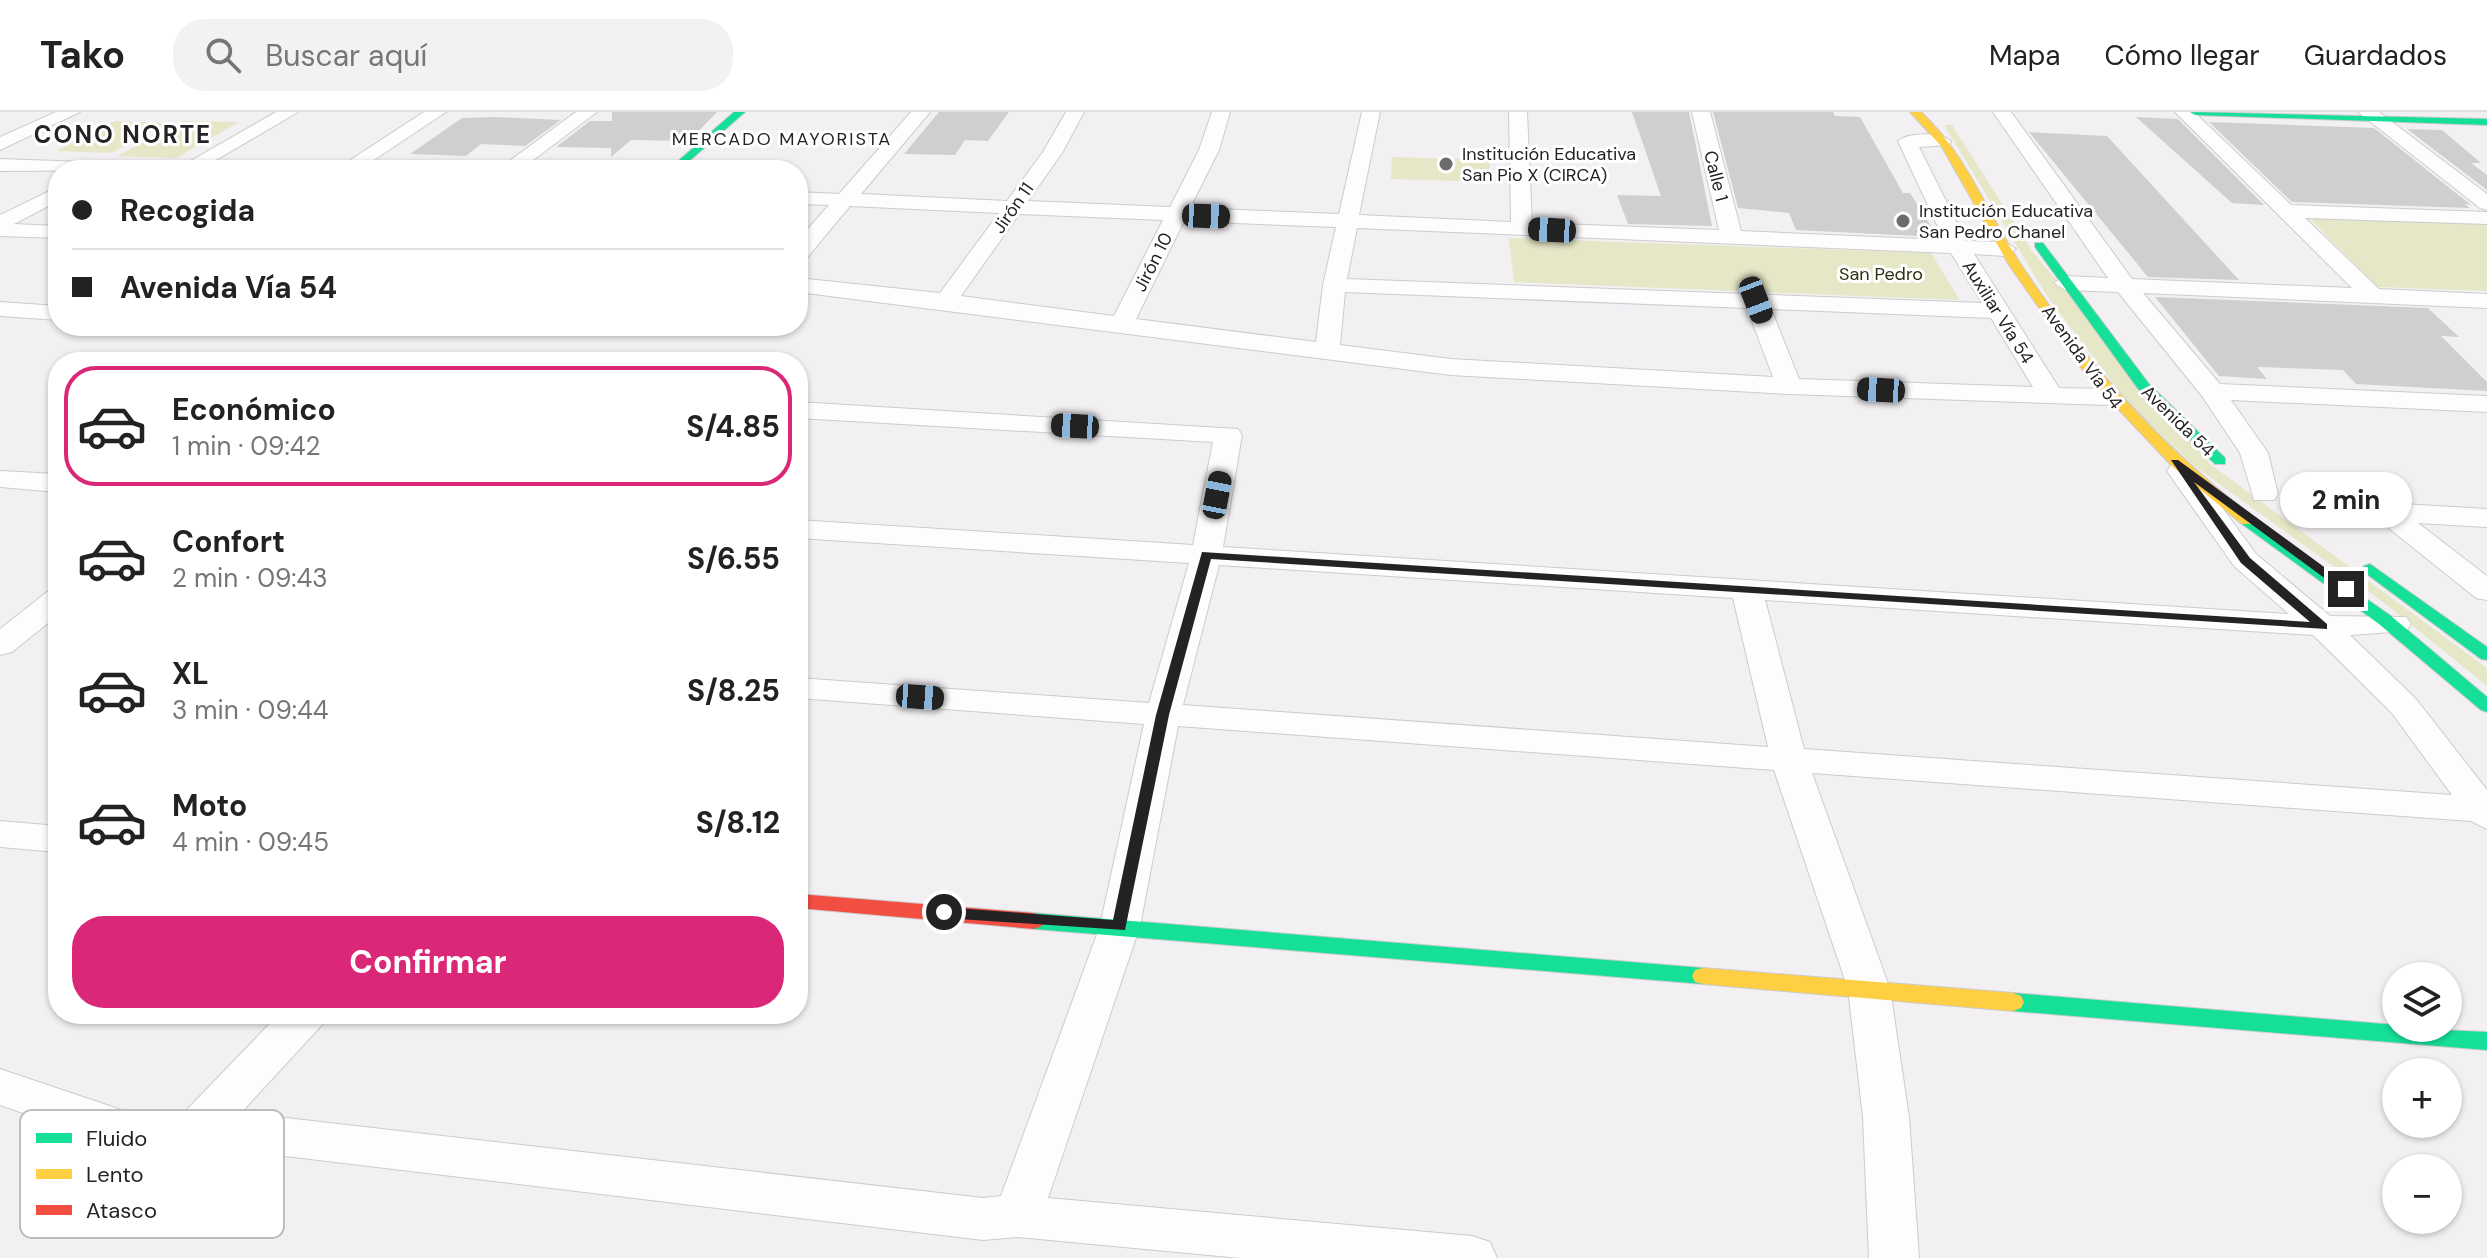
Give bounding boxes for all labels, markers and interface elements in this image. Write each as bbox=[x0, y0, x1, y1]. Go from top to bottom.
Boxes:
search box bbox=[173, 19, 733, 91]
text: Tako bbox=[40, 30, 125, 80]
icon: search bbox=[201, 33, 245, 77]
text: Buscar aquí bbox=[265, 36, 427, 75]
text: Mapa bbox=[1989, 37, 2060, 74]
text: Cómo llegar bbox=[2104, 37, 2260, 74]
text: Guardados bbox=[2304, 37, 2447, 74]
district label: CONO NORTE bbox=[34, 119, 212, 150]
district label: MERCADO MAYORISTA bbox=[672, 127, 892, 151]
place label: Institución Educativa San Pio X (CIRCA) bbox=[1462, 142, 1636, 187]
street label: Calle 1 bbox=[1698, 148, 1734, 204]
marker: Institución Educativa San Pio X (CIRCA) bbox=[1437, 155, 1455, 173]
street label: Jirón 11 bbox=[987, 178, 1039, 238]
text: Recogida bbox=[120, 191, 255, 230]
place label: Institución Educativa San Pedro Chanel bbox=[1919, 199, 2093, 244]
car bbox=[1182, 203, 1230, 229]
marker: Institución Educativa San Pedro Chanel bbox=[1894, 212, 1912, 230]
car bbox=[1527, 217, 1577, 243]
street label: Jirón 10 bbox=[1128, 228, 1178, 296]
street label: Auxiliar Vía 54 bbox=[1957, 256, 2039, 368]
park label: San Pedro bbox=[1839, 262, 1923, 286]
text: Avenida Vía 54 bbox=[120, 268, 337, 307]
car bbox=[1736, 273, 1776, 327]
street label: Avenida Vía 54 bbox=[2036, 300, 2128, 414]
car bbox=[1856, 377, 1906, 403]
street label: Avenida 54 bbox=[2136, 380, 2220, 462]
icon: car bbox=[76, 390, 148, 462]
text: Económico bbox=[172, 390, 336, 429]
text: S/4.85 bbox=[686, 407, 780, 446]
car bbox=[1050, 413, 1100, 439]
text: 1 min · 09:42 bbox=[172, 429, 320, 463]
car bbox=[1201, 469, 1233, 521]
callout: 2 min bbox=[2280, 473, 2412, 529]
text: 2 min bbox=[2312, 483, 2380, 517]
icon: car bbox=[76, 522, 148, 594]
text: Confort bbox=[172, 522, 285, 561]
text: S/6.55 bbox=[687, 539, 780, 578]
text: 2 min · 09:43 bbox=[172, 561, 328, 595]
route end bbox=[2328, 571, 2364, 607]
icon: car bbox=[76, 654, 148, 726]
text: XL bbox=[172, 654, 209, 693]
text: S/8.25 bbox=[687, 671, 780, 710]
car bbox=[895, 683, 945, 711]
text: 3 min · 09:44 bbox=[172, 693, 329, 727]
icon: car bbox=[76, 786, 148, 858]
text: Moto bbox=[172, 786, 247, 825]
text: S/8.12 bbox=[696, 803, 780, 842]
text: 4 min · 09:45 bbox=[172, 825, 329, 859]
route start bbox=[926, 894, 962, 930]
button: Confirmar bbox=[72, 916, 784, 1008]
map controls bbox=[2382, 962, 2462, 1234]
button: layers bbox=[2382, 962, 2462, 1042]
button: + bbox=[2382, 1058, 2462, 1138]
legend bbox=[20, 1110, 284, 1238]
text: Fluido bbox=[86, 1124, 147, 1153]
button: − bbox=[2382, 1154, 2462, 1234]
text: Lento bbox=[86, 1160, 144, 1189]
text: Atasco bbox=[86, 1196, 157, 1225]

